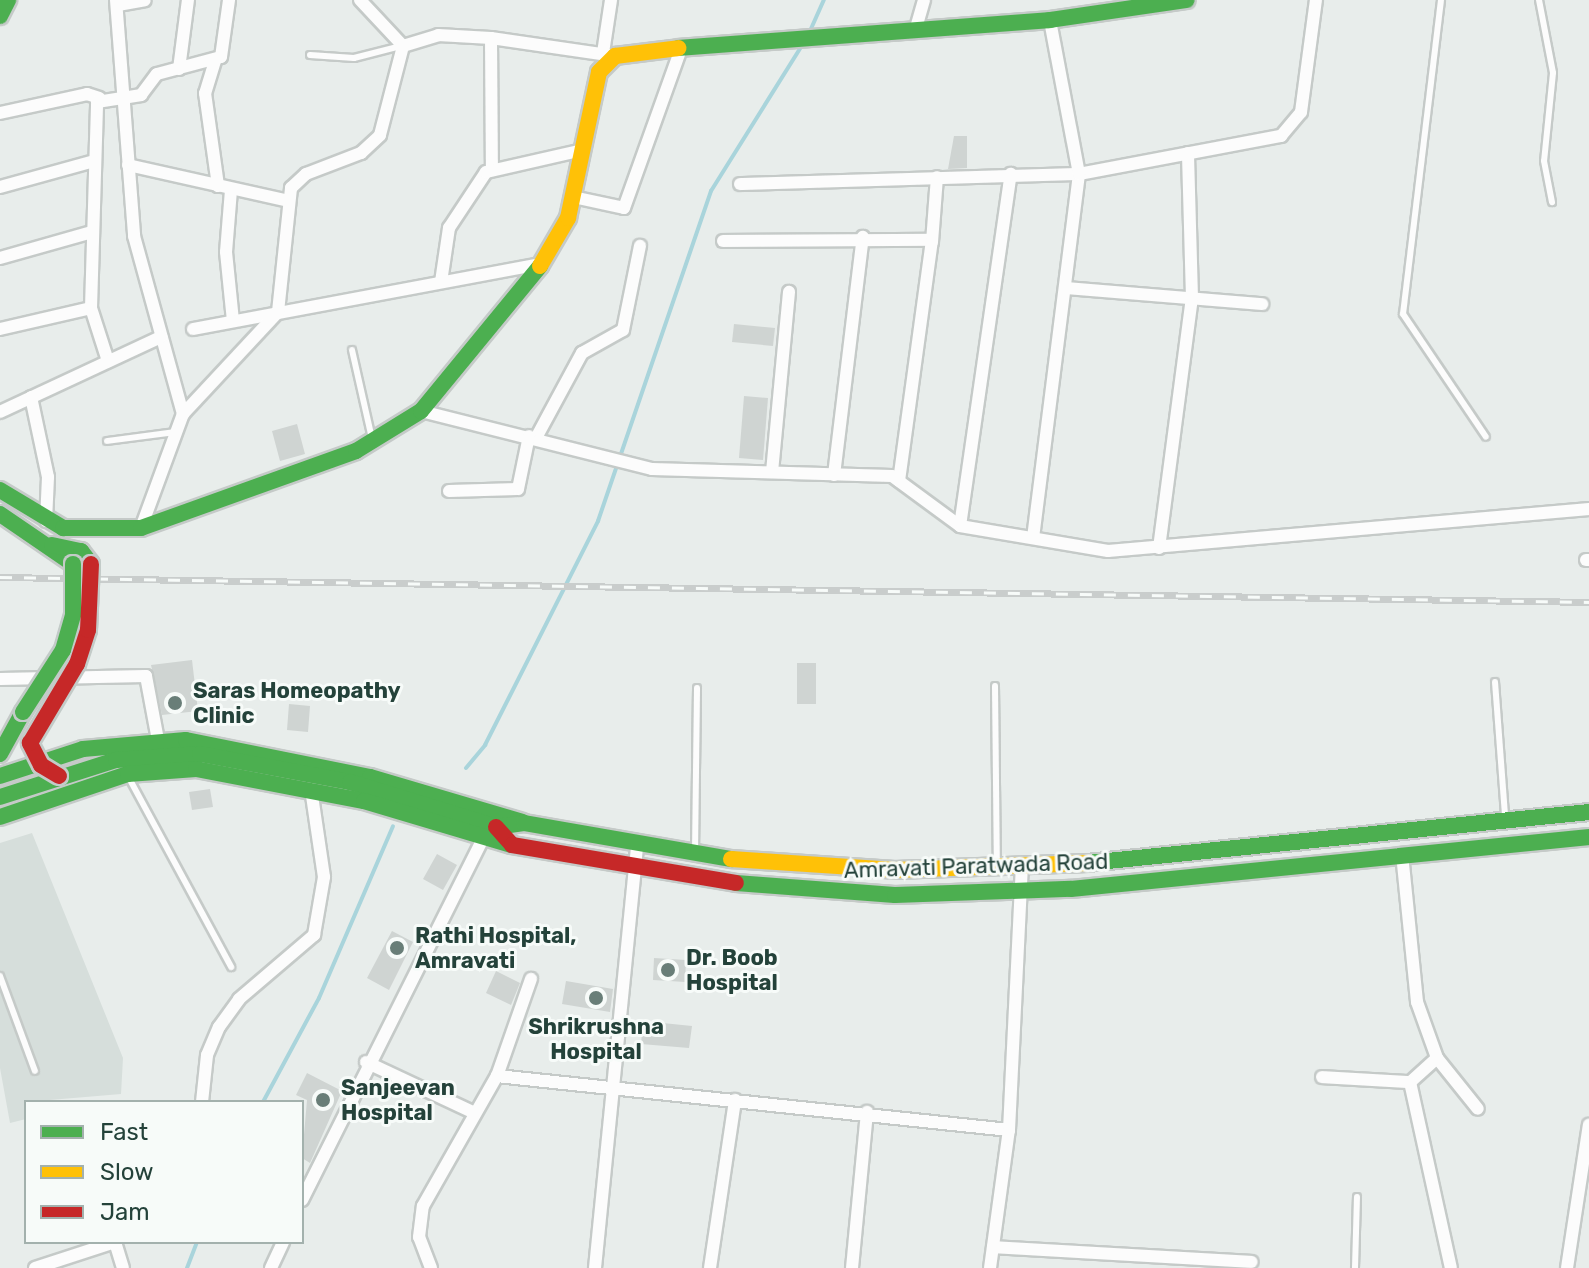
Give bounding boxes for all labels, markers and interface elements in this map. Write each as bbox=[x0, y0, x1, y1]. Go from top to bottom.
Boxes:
place label: Saras Homeopathy Clinic bbox=[193, 677, 401, 728]
marker: Saras Homeopathy Clinic bbox=[164, 692, 186, 714]
street label: Amravati Paratwada Road bbox=[843, 848, 1109, 884]
place label: Rathi Hospital, Amravati bbox=[415, 922, 576, 974]
marker: Rathi Hospital, Amravati bbox=[386, 937, 408, 959]
place label: Dr. Boob Hospital bbox=[686, 944, 778, 996]
marker: Dr. Boob Hospital bbox=[657, 959, 679, 981]
marker: Shrikrushna Hospital bbox=[585, 987, 607, 1009]
place label: Shrikrushna Hospital bbox=[528, 1013, 664, 1064]
place label: Sanjeevan Hospital bbox=[341, 1074, 455, 1126]
marker: Sanjeevan Hospital bbox=[312, 1089, 334, 1111]
legend bbox=[24, 1100, 304, 1244]
text: Fast bbox=[100, 1118, 148, 1146]
text: Slow bbox=[100, 1158, 153, 1186]
text: Jam bbox=[100, 1198, 150, 1226]

